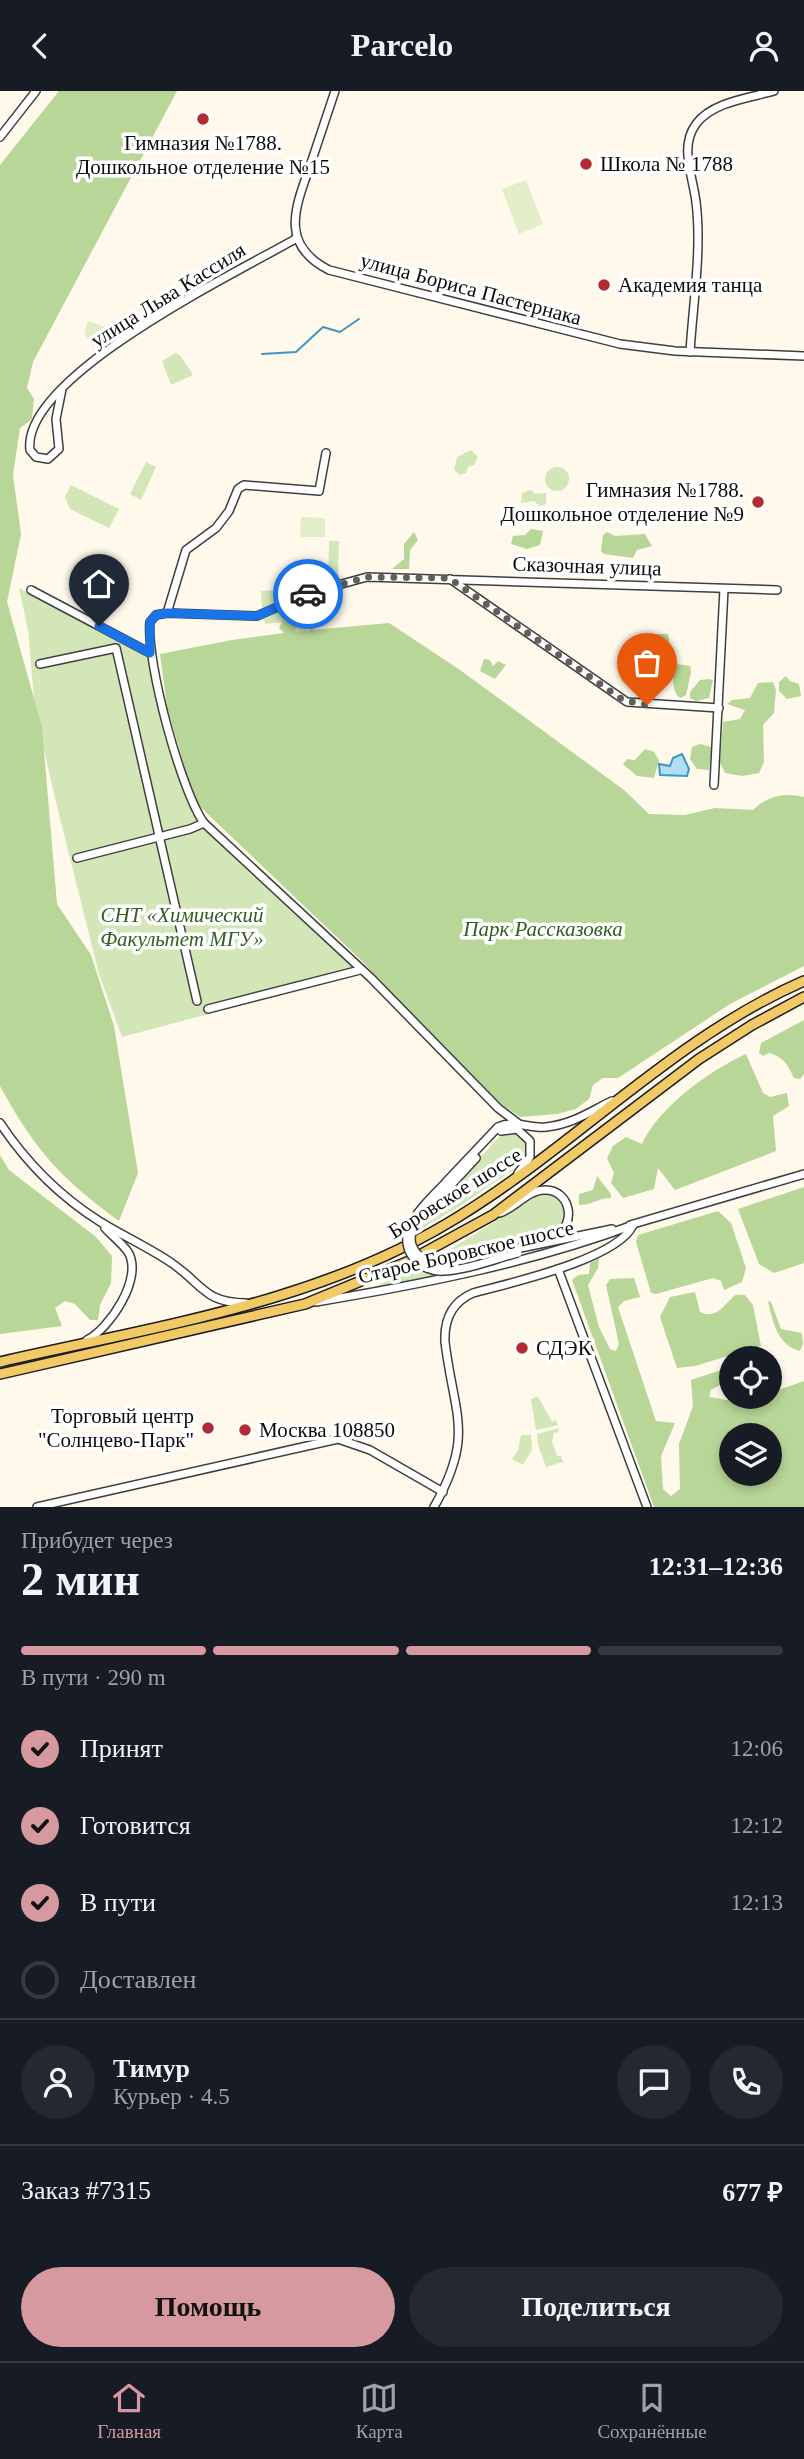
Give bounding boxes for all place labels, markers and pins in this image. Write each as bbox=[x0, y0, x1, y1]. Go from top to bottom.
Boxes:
marker: Гимназия №1788. Дошкольное отделение №15 bbox=[195, 111, 211, 127]
place label: Гимназия №1788. Дошкольное отделение №15 bbox=[76, 131, 330, 179]
place label: Школа № 1788 bbox=[600, 152, 733, 176]
marker: Школа № 1788 bbox=[578, 156, 594, 172]
place label: Академия танца bbox=[618, 273, 763, 297]
marker: Академия танца bbox=[596, 277, 612, 293]
place label: Гимназия №1788. Дошкольное отделение №9 bbox=[501, 478, 744, 526]
marker: Гимназия №1788. Дошкольное отделение №9 bbox=[750, 494, 766, 510]
pin bbox=[69, 554, 129, 626]
pin bbox=[617, 633, 677, 705]
place label: СДЭК bbox=[536, 1336, 593, 1360]
marker: СДЭК bbox=[514, 1340, 530, 1356]
place label: Торговый центр "Солнцево-Парк" bbox=[38, 1404, 194, 1452]
place label: Москва 108850 bbox=[259, 1418, 395, 1442]
marker: Торговый центр "Солнцево-Парк" bbox=[200, 1420, 216, 1436]
marker: Москва 108850 bbox=[237, 1422, 253, 1438]

